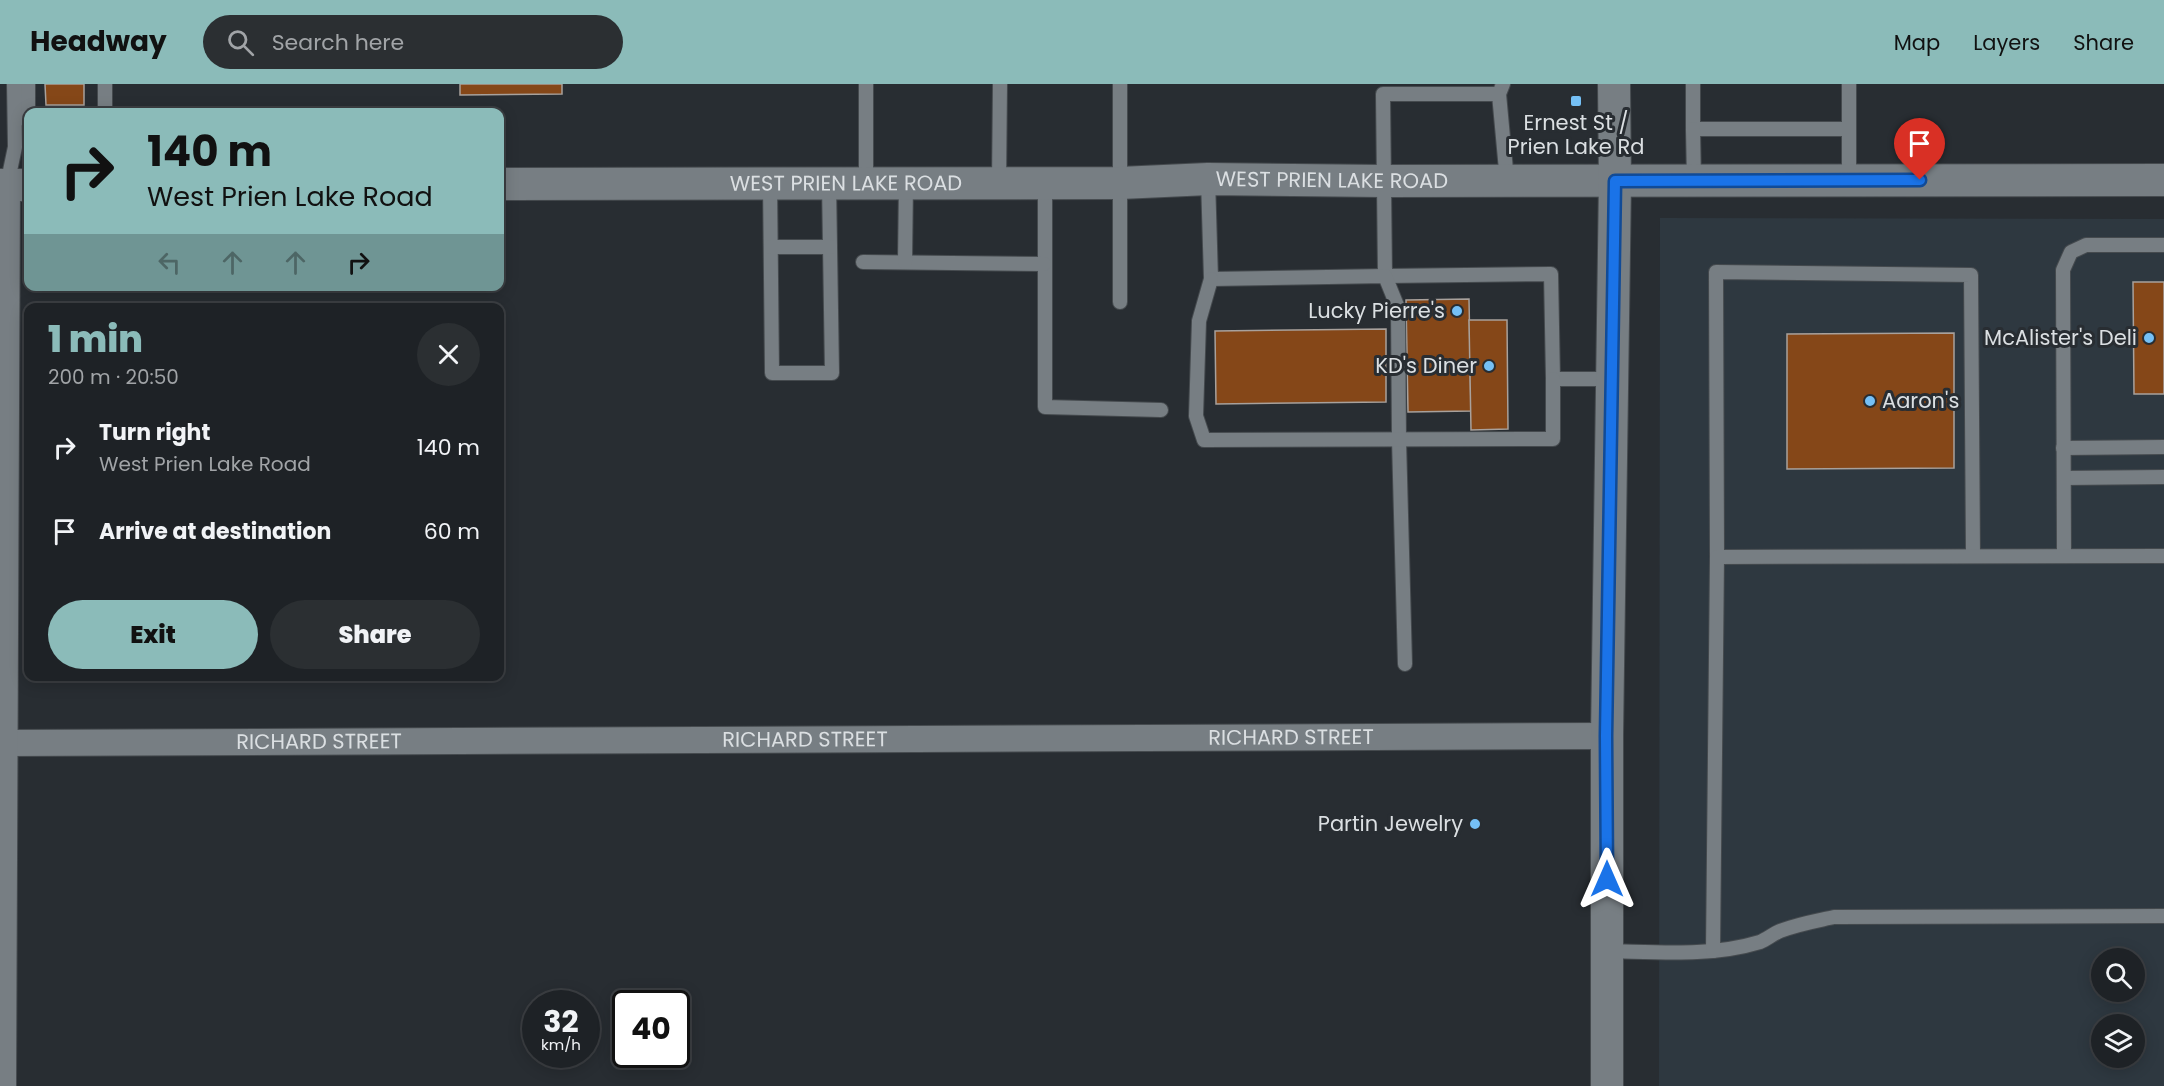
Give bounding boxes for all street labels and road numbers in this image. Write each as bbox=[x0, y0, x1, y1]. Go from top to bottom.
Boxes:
street label: WEST PRIEN LAKE ROAD bbox=[1216, 164, 1448, 195]
street label: WEST PRIEN LAKE ROAD bbox=[730, 168, 962, 198]
street label: RICHARD STREET bbox=[1208, 722, 1374, 752]
street label: RICHARD STREET bbox=[722, 724, 888, 754]
street label: RICHARD STREET bbox=[236, 726, 402, 756]

